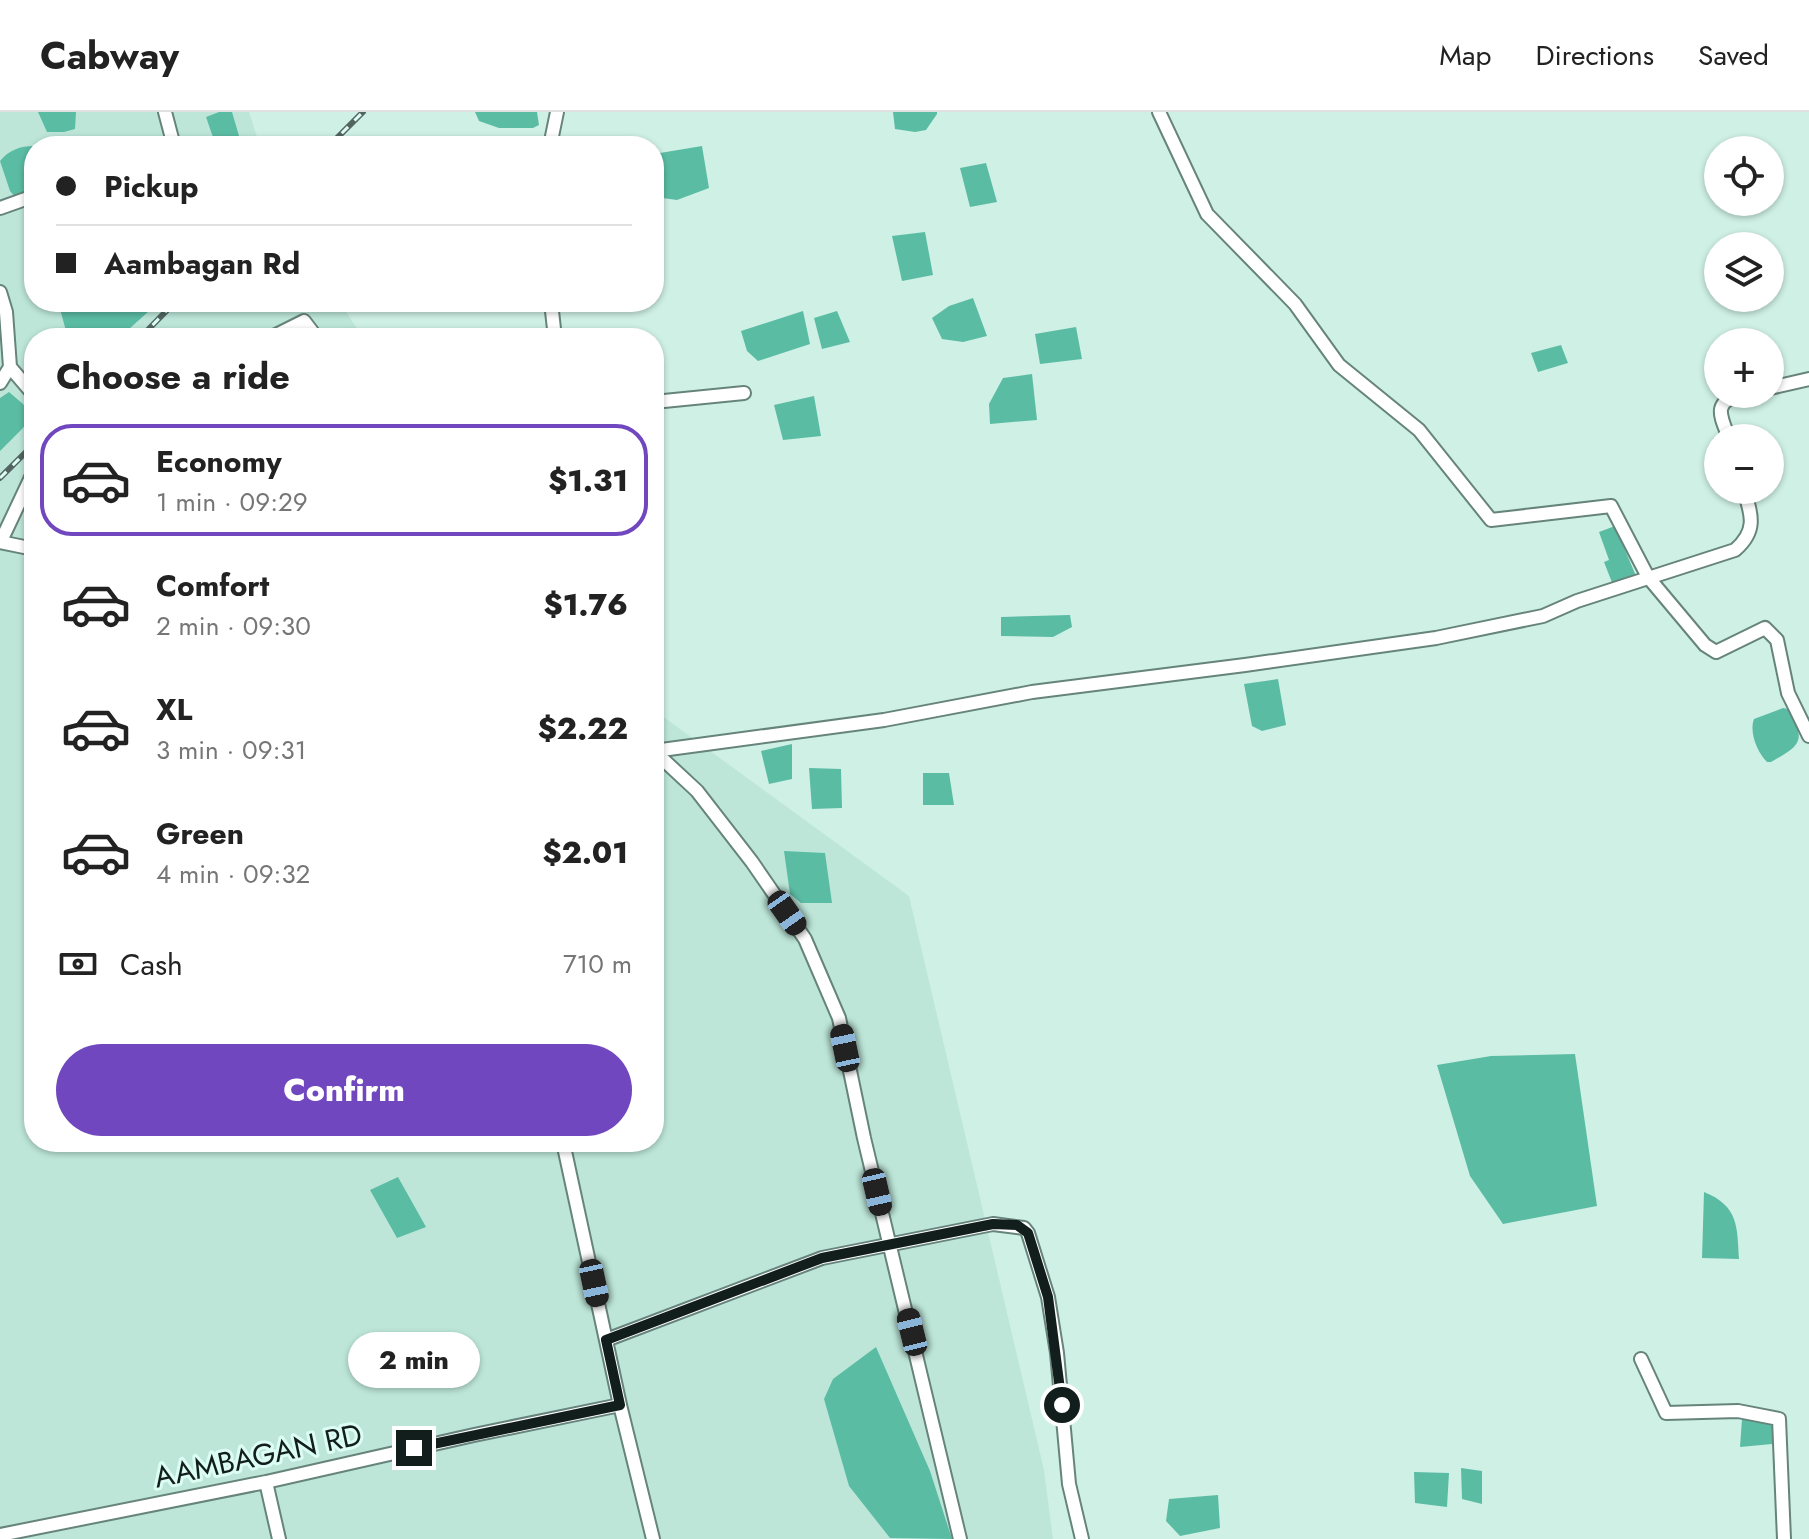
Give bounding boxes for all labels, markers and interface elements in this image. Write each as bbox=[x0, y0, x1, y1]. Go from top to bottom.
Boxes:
text: Cabway bbox=[40, 28, 179, 83]
text: Map bbox=[1439, 35, 1491, 76]
text: Directions bbox=[1535, 35, 1654, 76]
text: Saved bbox=[1698, 35, 1769, 76]
map controls bbox=[1704, 136, 1784, 504]
button: locate bbox=[1704, 136, 1784, 216]
text: Pickup bbox=[104, 165, 199, 208]
button: layers bbox=[1704, 232, 1784, 312]
text: Aambagan Rd bbox=[104, 242, 300, 285]
button: + bbox=[1704, 328, 1784, 408]
text: Choose a ride bbox=[56, 350, 290, 402]
button: − bbox=[1704, 424, 1784, 504]
text: Economy bbox=[156, 440, 282, 483]
icon: car bbox=[60, 444, 132, 516]
text: $1.31 bbox=[548, 459, 628, 502]
text: 1 min · 09:29 bbox=[156, 483, 308, 521]
text: Comfort bbox=[156, 564, 269, 607]
icon: car bbox=[60, 568, 132, 640]
text: $1.76 bbox=[544, 583, 628, 626]
text: 2 min · 09:30 bbox=[156, 607, 311, 645]
text: XL bbox=[156, 688, 192, 731]
icon: car bbox=[60, 692, 132, 764]
text: $2.22 bbox=[538, 707, 628, 750]
text: 3 min · 09:31 bbox=[156, 731, 306, 769]
text: Green bbox=[156, 812, 244, 855]
icon: car bbox=[60, 816, 132, 888]
text: $2.01 bbox=[542, 831, 628, 874]
text: 4 min · 09:32 bbox=[156, 855, 310, 893]
car bbox=[763, 886, 811, 940]
icon: cash bbox=[56, 942, 100, 986]
text: Cash bbox=[120, 943, 183, 986]
text: 710 m bbox=[563, 945, 632, 983]
car bbox=[828, 1022, 862, 1074]
button: Confirm bbox=[56, 1044, 632, 1136]
car bbox=[860, 1166, 894, 1218]
car bbox=[577, 1257, 611, 1309]
car bbox=[895, 1306, 929, 1358]
callout: 2 min bbox=[348, 1332, 480, 1388]
text: 2 min bbox=[379, 1341, 449, 1379]
route start bbox=[1044, 1387, 1080, 1423]
street label: AAMBAGAN RD bbox=[150, 1412, 366, 1499]
route end bbox=[396, 1430, 432, 1466]

